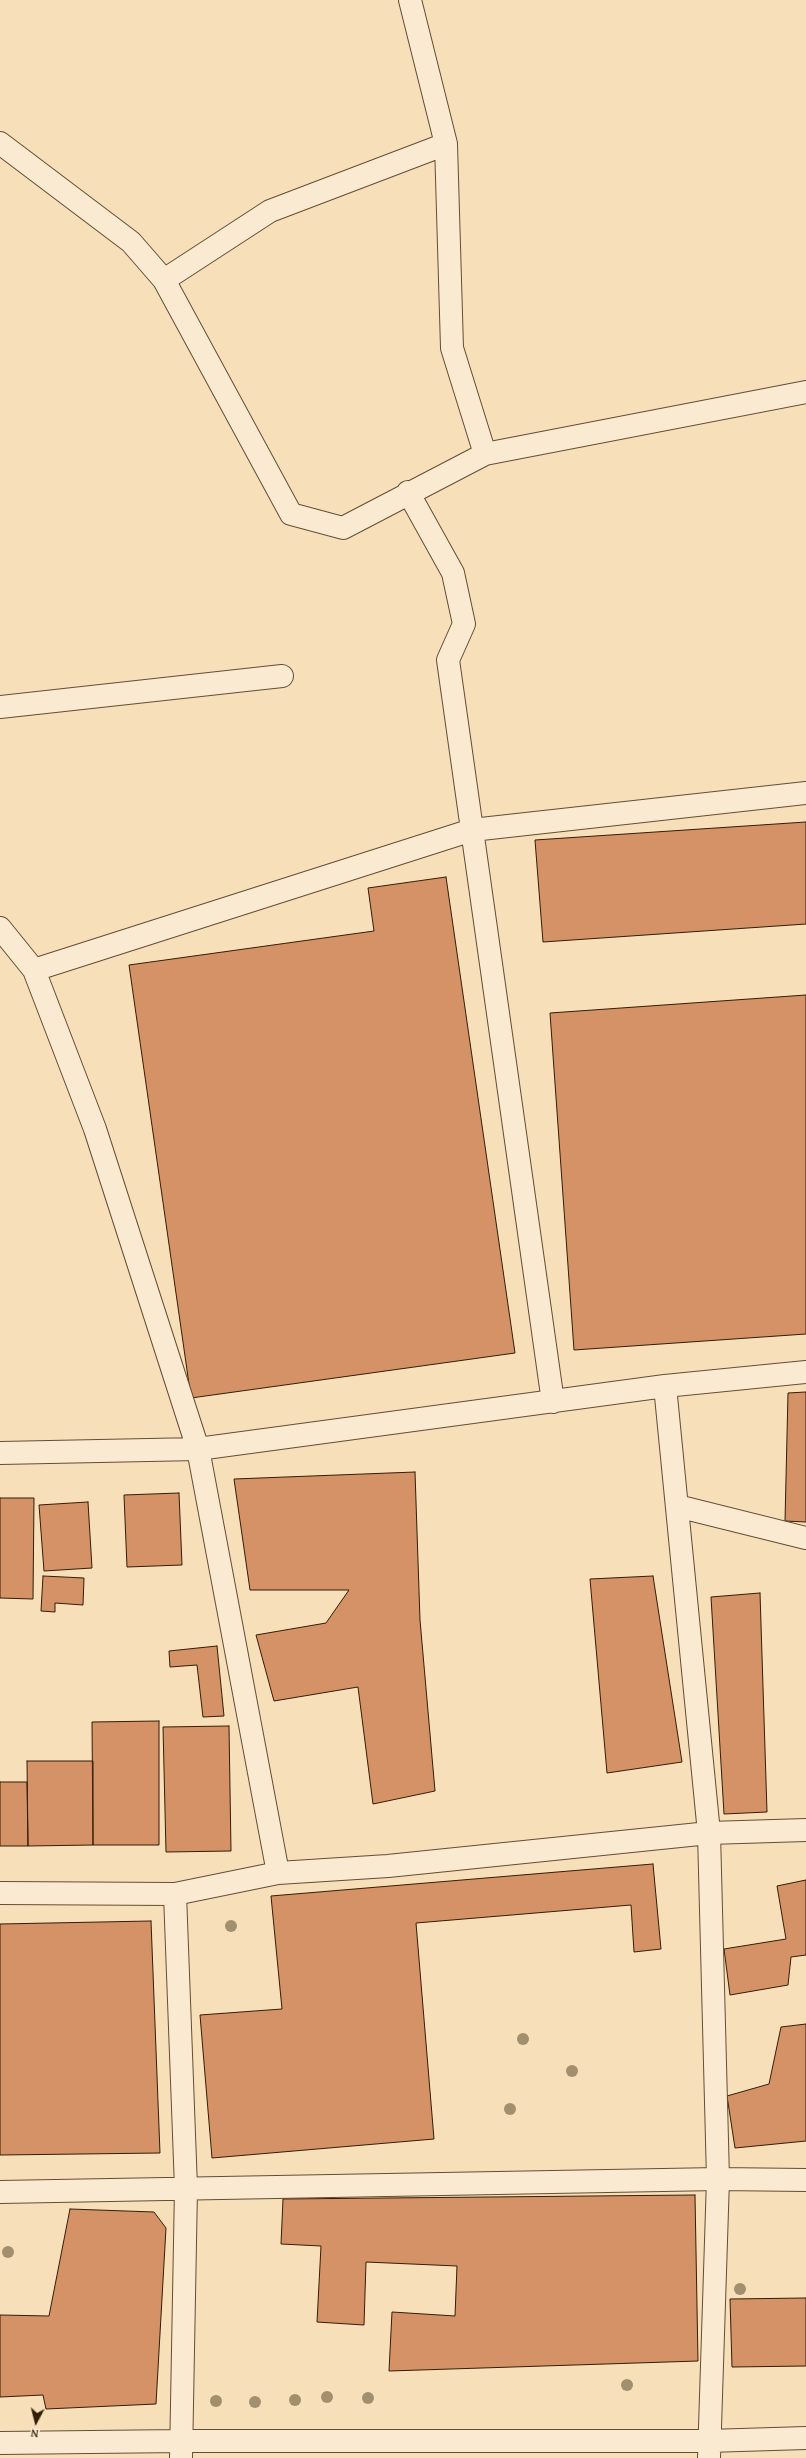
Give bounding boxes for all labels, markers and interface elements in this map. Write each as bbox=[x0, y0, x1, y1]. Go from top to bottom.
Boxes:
north arrow bbox=[16, 2402, 56, 2442]
text: N bbox=[30, 2426, 39, 2442]

